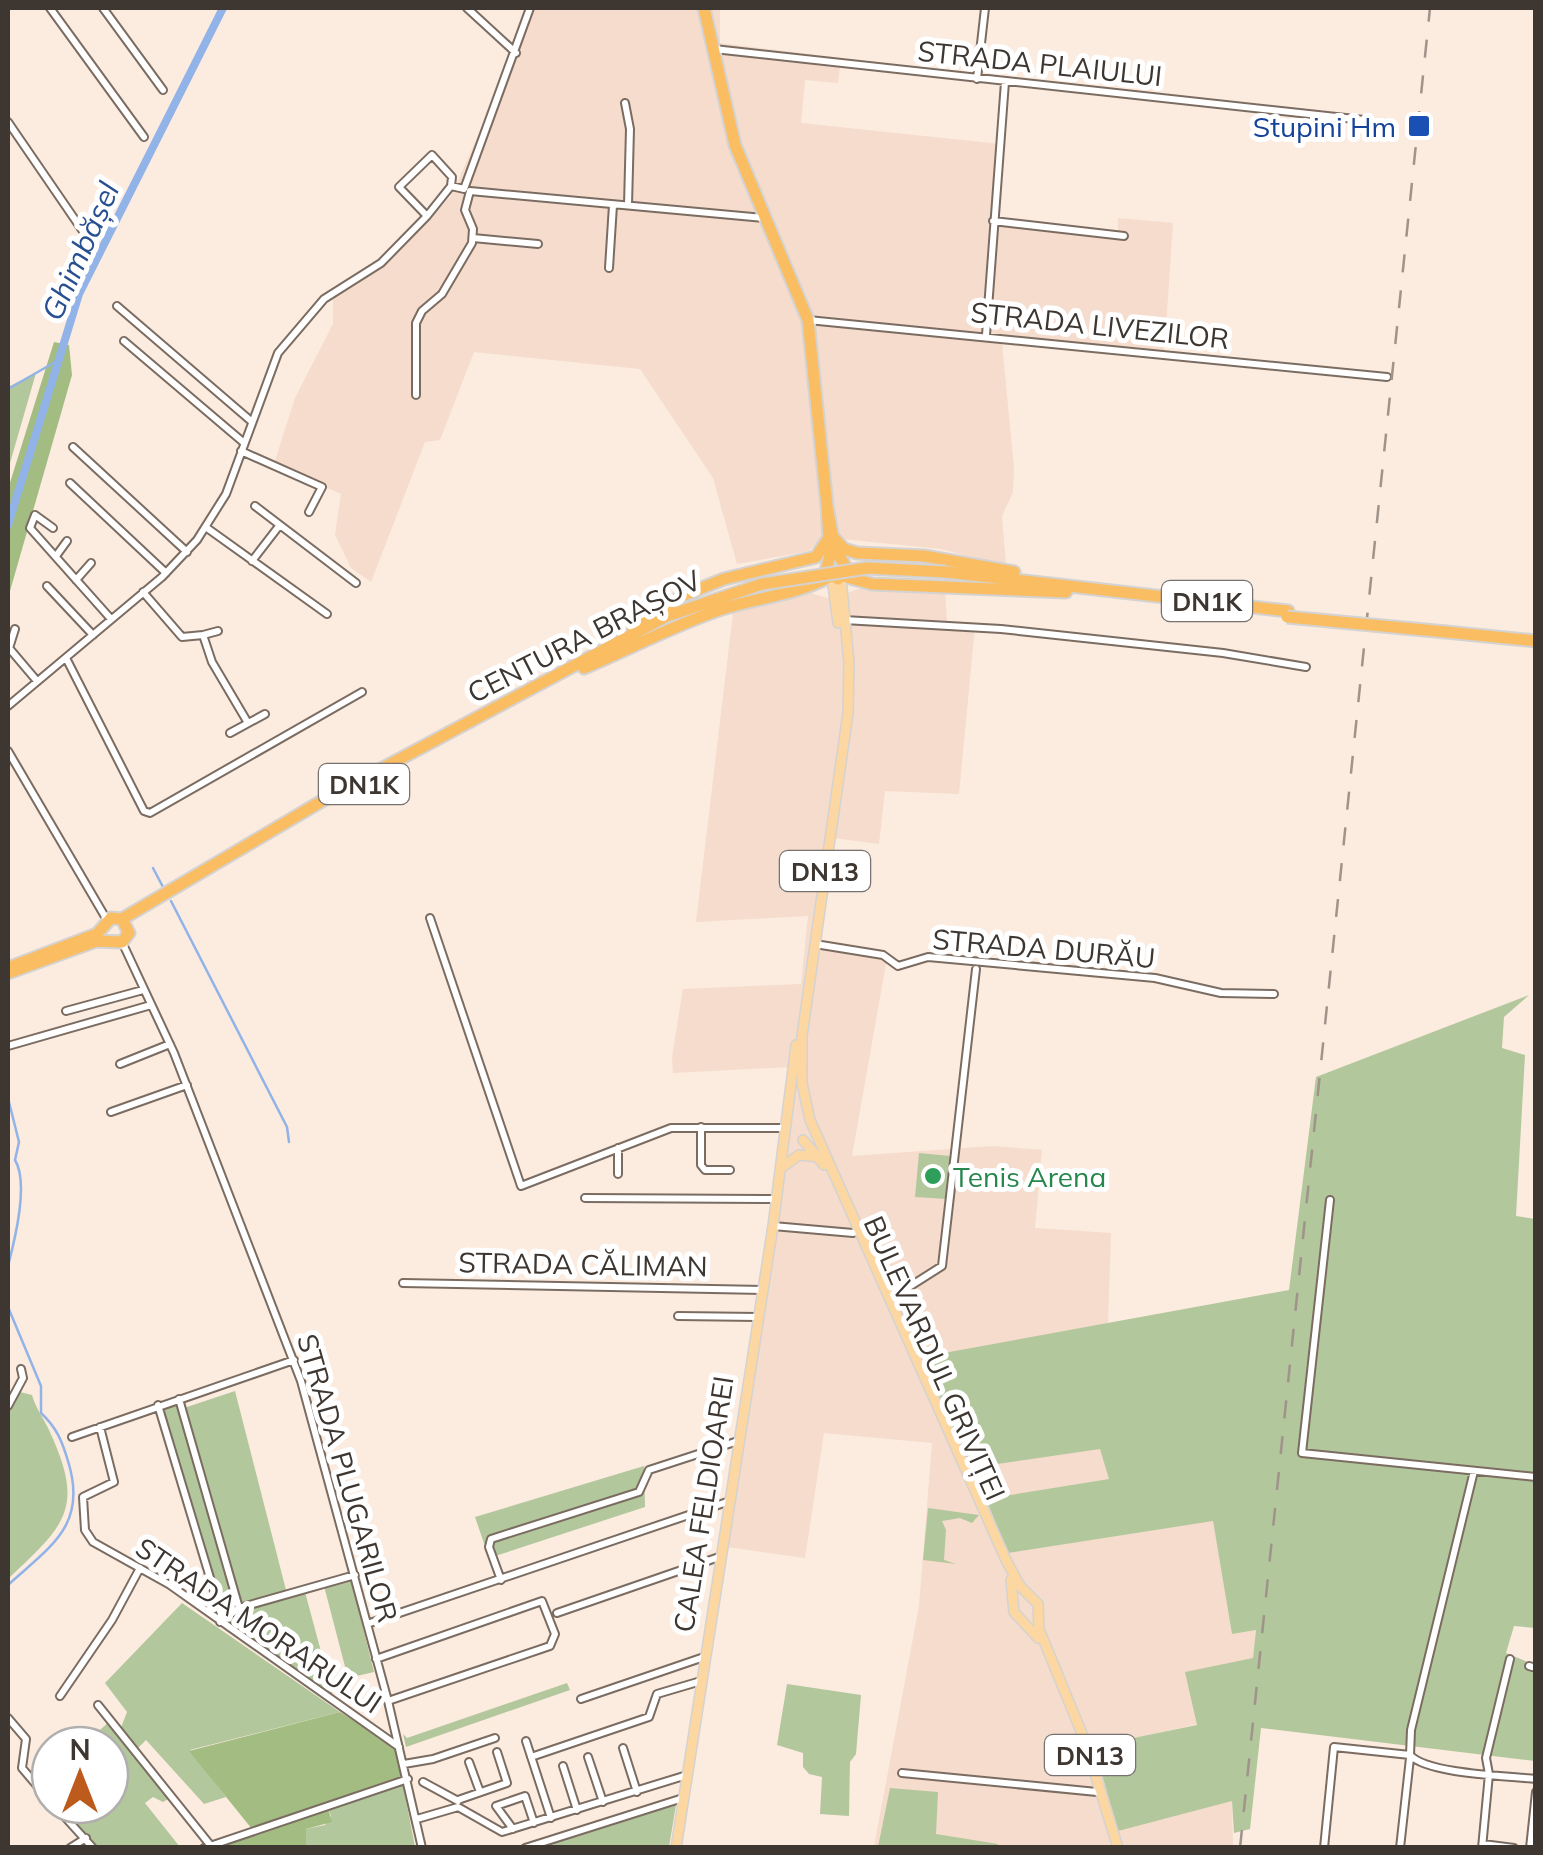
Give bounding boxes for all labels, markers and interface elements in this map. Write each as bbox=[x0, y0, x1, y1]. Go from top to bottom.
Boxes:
street label: STRADA PLAIULUI bbox=[916, 33, 1164, 93]
place label: Stupini Hm bbox=[1253, 109, 1396, 144]
marker: Stupini Hm bbox=[1406, 113, 1432, 139]
water label: Ghimbășel bbox=[33, 175, 128, 326]
street label: STRADA LIVEZILOR bbox=[969, 294, 1231, 356]
street label: CENTURA BRAȘOV bbox=[461, 562, 708, 711]
road number: DN1K bbox=[1162, 581, 1252, 621]
road number: DN1K bbox=[319, 764, 409, 804]
road number: DN13 bbox=[780, 851, 870, 891]
street label: STRADA DURĂU bbox=[931, 921, 1157, 975]
place label: Tenis Arena bbox=[953, 1159, 1106, 1194]
marker: Tenis Arena bbox=[922, 1165, 944, 1187]
street label: BULEVARDUL GRIVIȚEI bbox=[856, 1210, 1014, 1506]
street label: STRADA CĂLIMAN bbox=[458, 1244, 708, 1284]
street label: STRADA PLUGARILOR bbox=[290, 1330, 406, 1626]
street label: CALEA FELDIOAREI bbox=[665, 1373, 741, 1635]
street label: STRADA MORARULUI bbox=[129, 1530, 389, 1720]
north arrow bbox=[30, 1725, 130, 1825]
text: N bbox=[69, 1732, 91, 1767]
road number: DN13 bbox=[1045, 1735, 1135, 1775]

